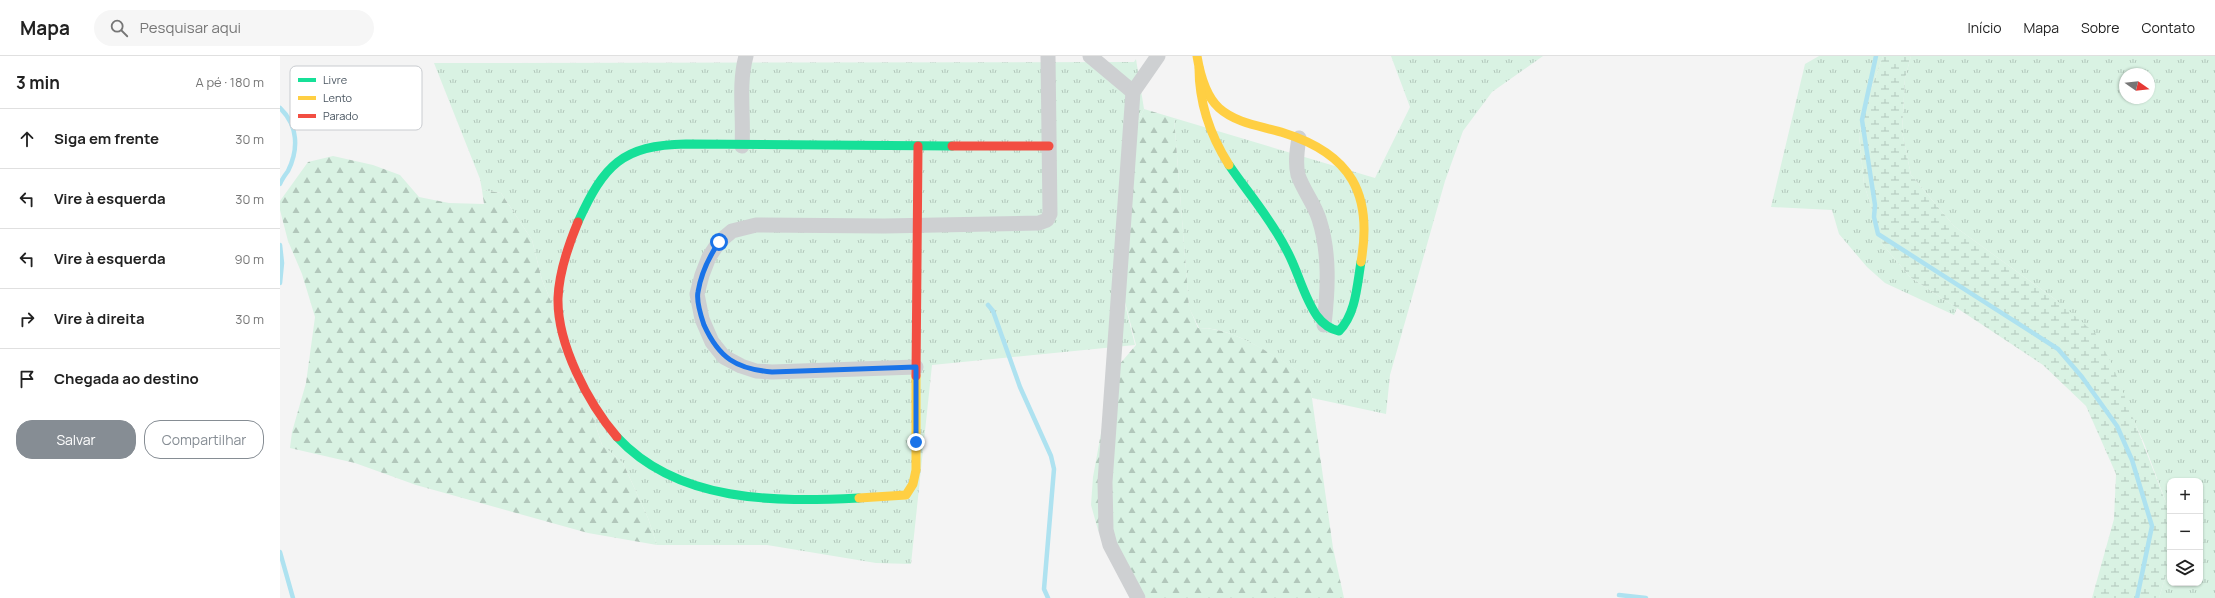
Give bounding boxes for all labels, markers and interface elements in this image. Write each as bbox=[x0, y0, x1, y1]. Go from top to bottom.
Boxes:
search box bbox=[94, 10, 374, 46]
text: Mapa bbox=[20, 15, 70, 41]
icon: search bbox=[108, 17, 130, 39]
text: Pesquisar aqui bbox=[140, 17, 241, 38]
text: Início bbox=[1968, 18, 2001, 37]
text: Mapa bbox=[2023, 18, 2059, 37]
text: Sobre bbox=[2081, 18, 2119, 37]
text: Contato bbox=[2141, 18, 2195, 37]
legend bbox=[290, 66, 422, 130]
north arrow bbox=[2119, 68, 2155, 104]
text: 3 min bbox=[16, 71, 60, 94]
text: Livre bbox=[323, 72, 348, 87]
text: A pé · 180 m bbox=[196, 73, 264, 91]
text: Lento bbox=[323, 90, 353, 105]
text: Parado bbox=[323, 108, 359, 123]
icon: ahead bbox=[16, 128, 38, 150]
text: Siga em frente bbox=[54, 128, 159, 149]
text: 30 m bbox=[235, 130, 264, 148]
icon: left bbox=[16, 188, 38, 210]
text: Vire à esquerda bbox=[54, 188, 166, 209]
text: 30 m bbox=[235, 190, 264, 208]
route start bbox=[710, 233, 728, 251]
icon: left bbox=[16, 248, 38, 270]
text: Vire à esquerda bbox=[54, 248, 166, 269]
text: 90 m bbox=[234, 250, 264, 268]
icon: right bbox=[16, 308, 38, 330]
text: Vire à direita bbox=[54, 308, 145, 329]
text: 30 m bbox=[235, 310, 264, 328]
icon: arrive bbox=[16, 368, 38, 390]
text: Chegada ao destino bbox=[54, 368, 199, 389]
button: Salvar bbox=[16, 420, 136, 459]
button: Compartilhar bbox=[144, 420, 264, 459]
route end bbox=[907, 433, 925, 451]
map controls bbox=[2167, 478, 2203, 586]
button: + bbox=[2167, 478, 2203, 514]
button: − bbox=[2167, 514, 2203, 550]
button: layers bbox=[2167, 550, 2203, 586]

